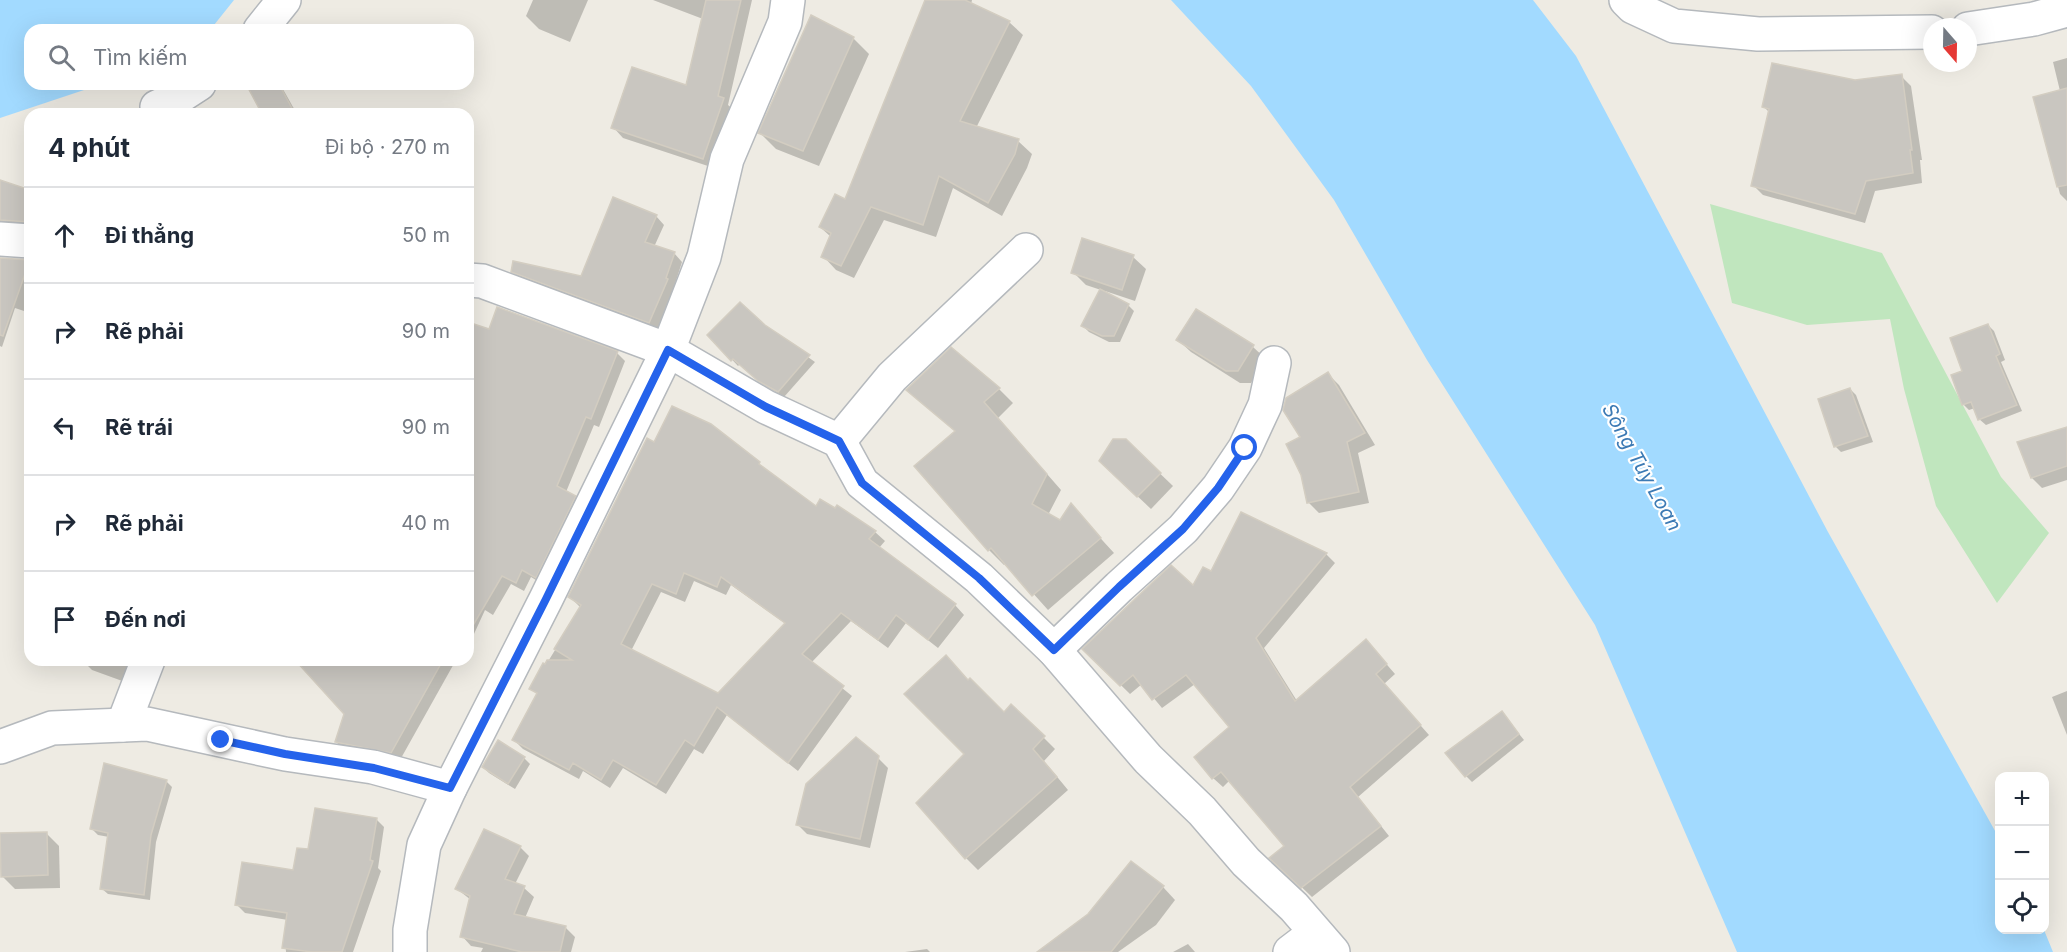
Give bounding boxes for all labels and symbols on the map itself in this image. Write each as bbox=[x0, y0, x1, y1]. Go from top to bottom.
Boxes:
north arrow bbox=[1923, 18, 1977, 72]
water label: Sông Túy Loan bbox=[1597, 399, 1687, 535]
route start bbox=[1231, 434, 1257, 460]
route end bbox=[207, 726, 233, 752]

